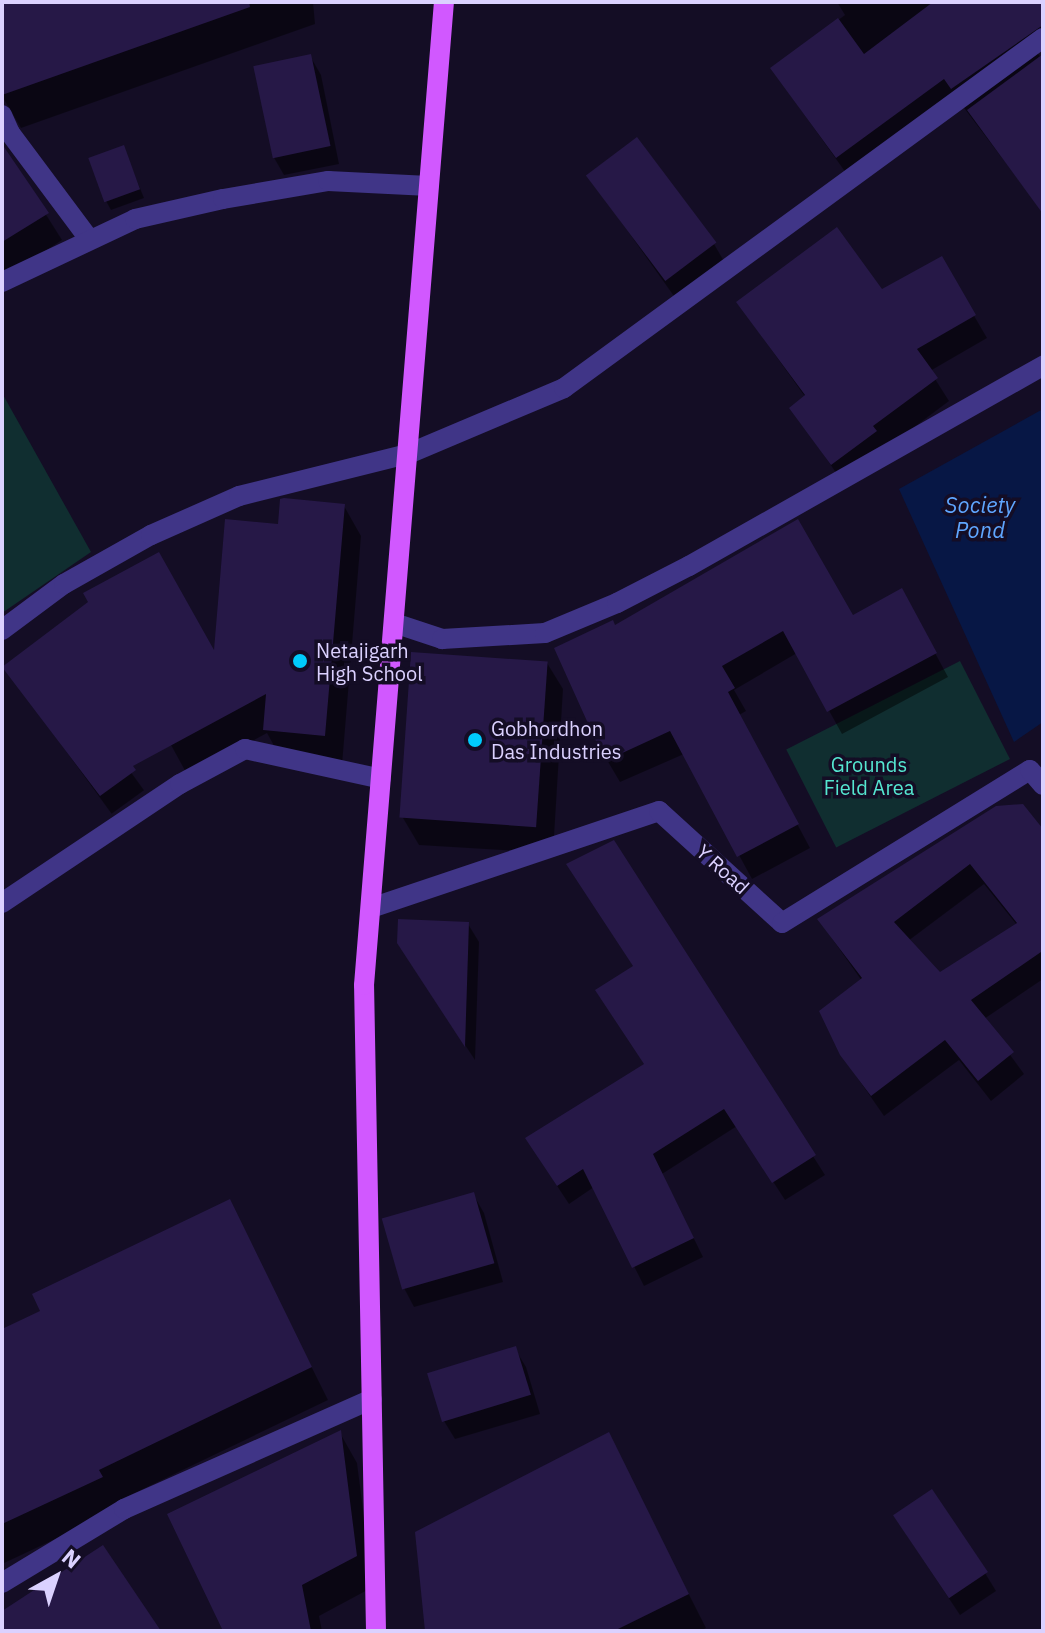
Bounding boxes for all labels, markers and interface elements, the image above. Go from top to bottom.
water label: Society Pond [945,491,1015,542]
place label: Netajigarh High School [316,638,423,685]
marker: Netajigarh High School [291,652,309,670]
place label: Gobhordhon Das Industries [491,716,622,763]
marker: Gobhordhon Das Industries [466,731,484,749]
park label: Grounds Field Area [824,752,914,799]
street label: Y Road [692,839,754,899]
north arrow [16,1537,96,1617]
text: N [56,1542,87,1574]

